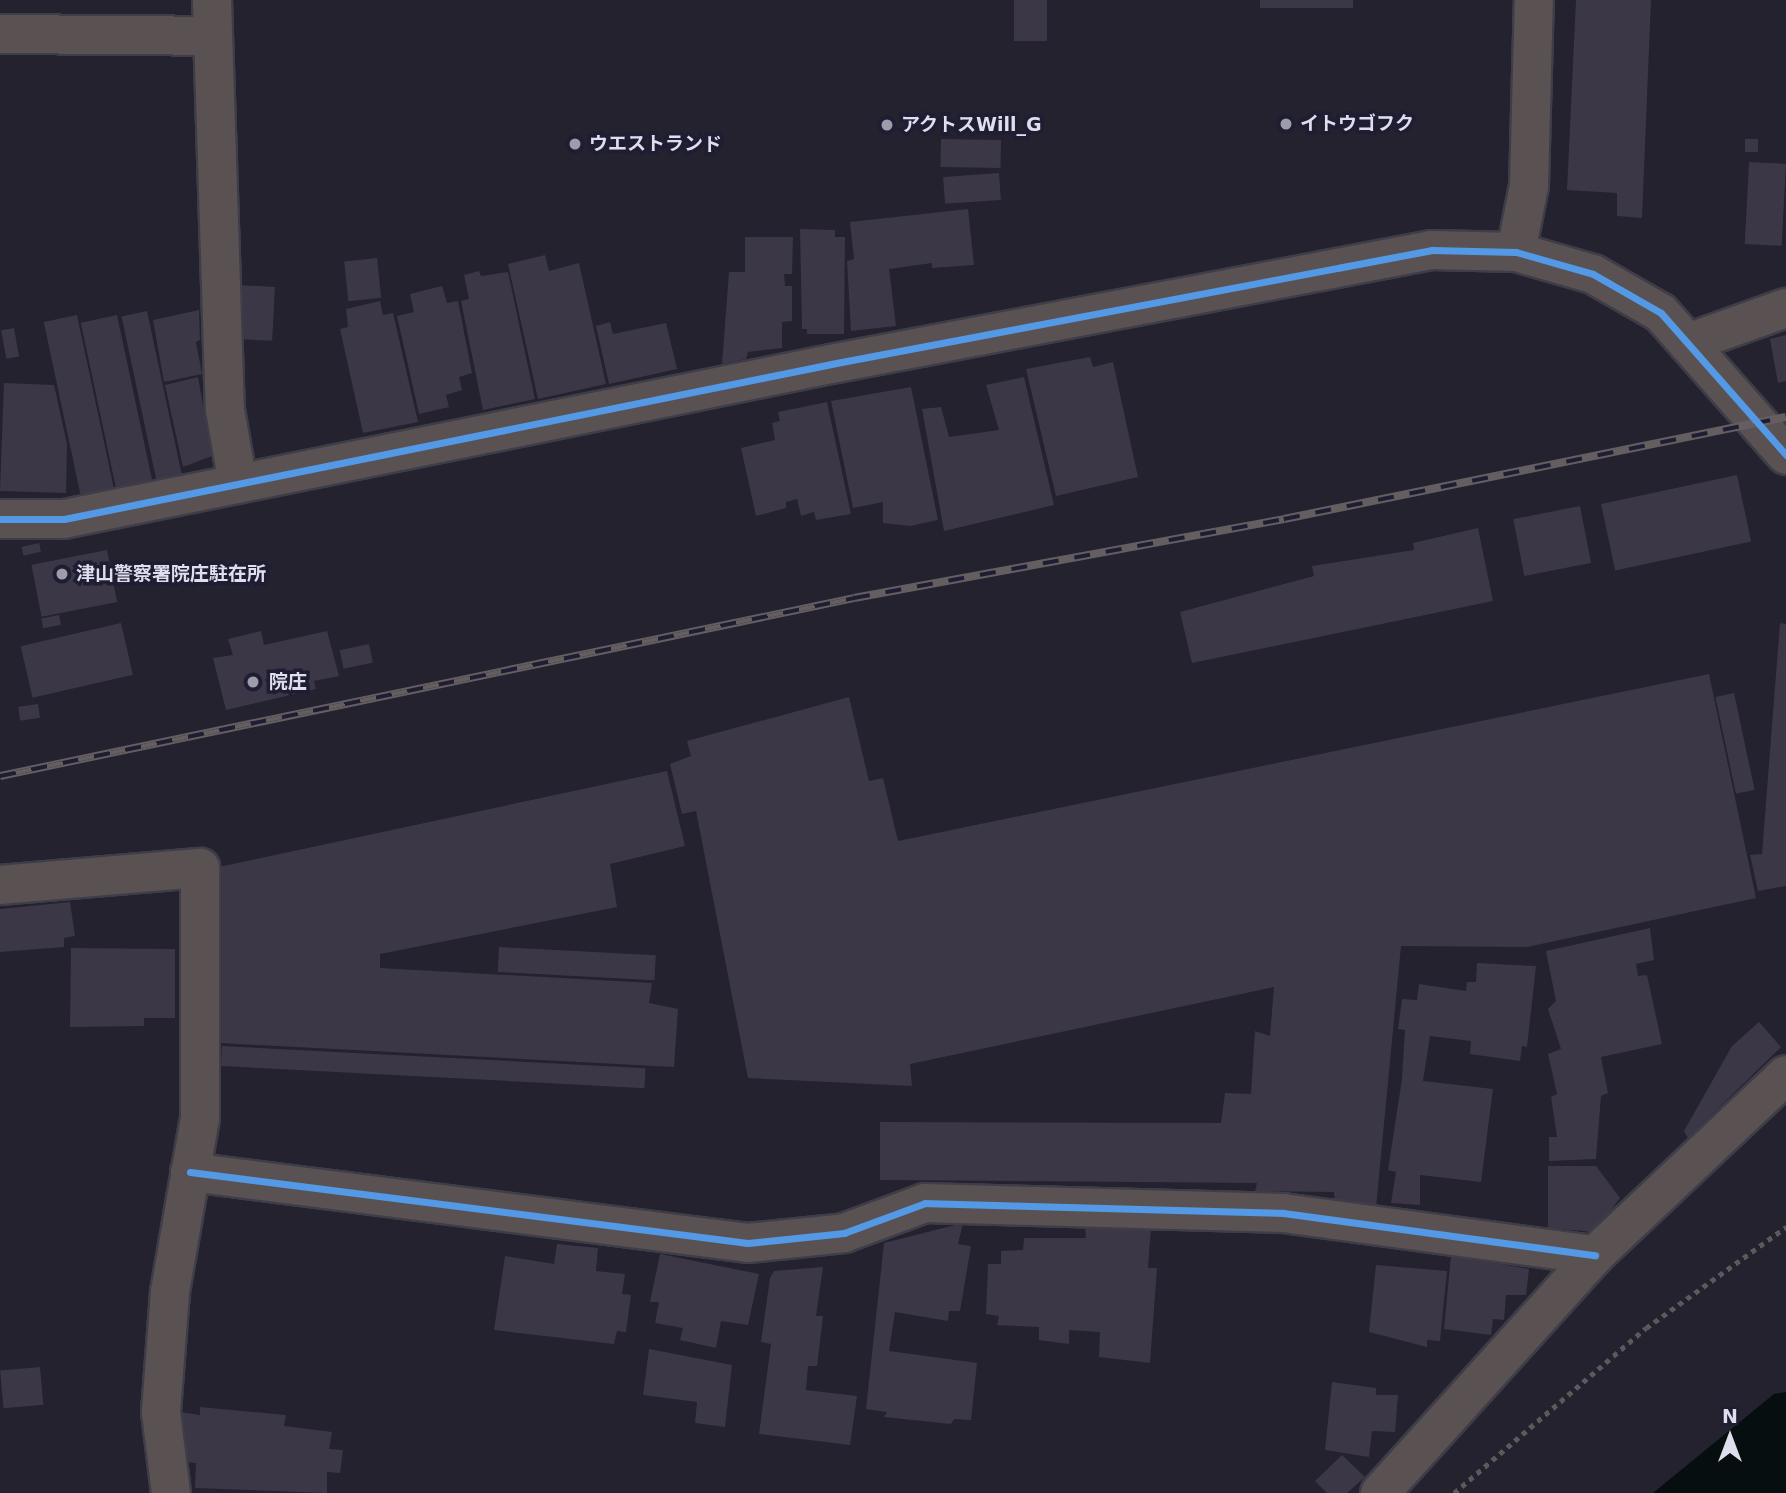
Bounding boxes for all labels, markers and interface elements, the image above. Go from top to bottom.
place label: イトウゴフク [1300,113,1414,135]
place label: アクトスWill_G [901,114,1043,136]
marker: イトウゴフク [1278,116,1294,132]
marker: アクトスWill_G [879,117,895,133]
place label: ウエストランド [589,133,722,155]
marker: ウエストランド [567,136,583,152]
place label: 津山警察署院庄駐在所 [76,563,266,585]
marker: 津山警察署院庄駐在所 [54,566,70,582]
place label: 院庄 [269,671,307,693]
marker: 院庄 [243,672,263,692]
north arrow [1695,1402,1765,1472]
text: N [1722,1405,1738,1427]

